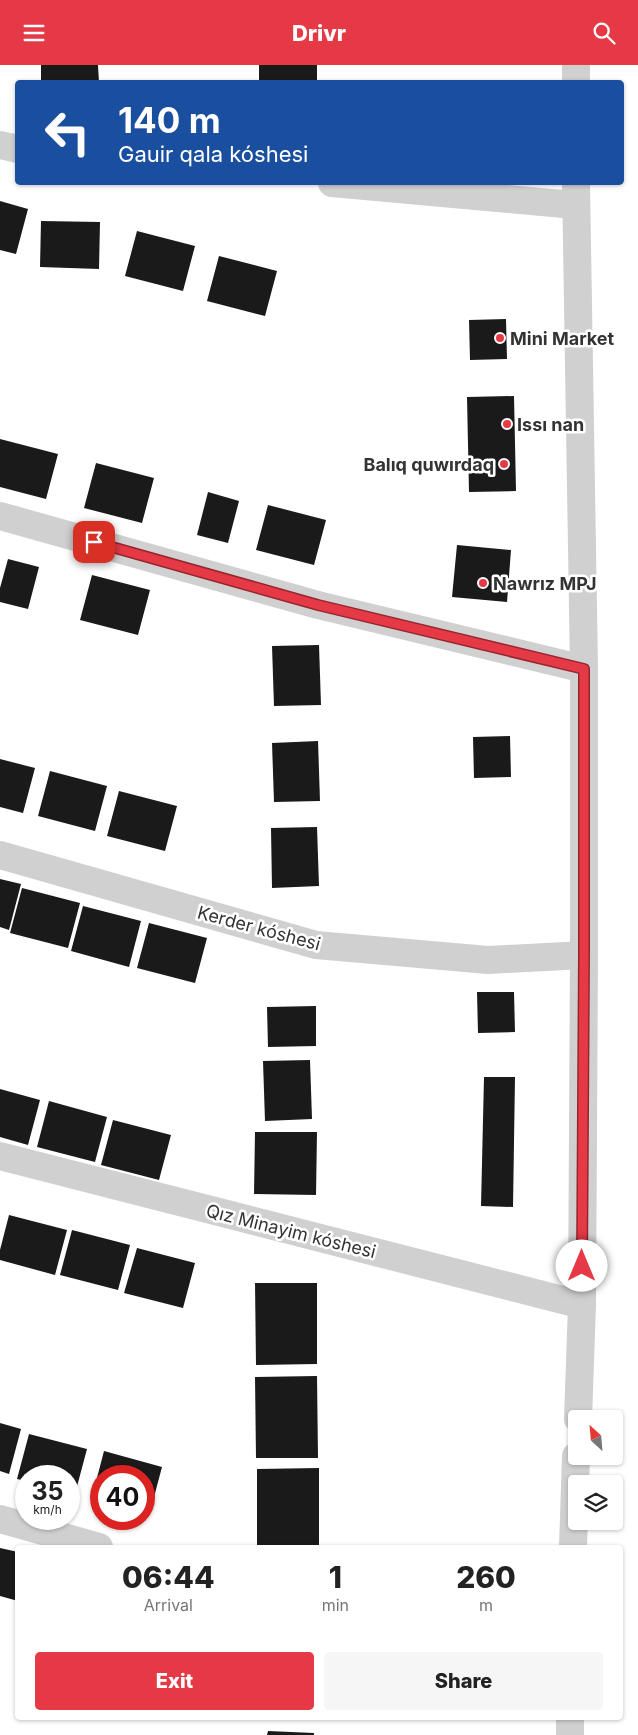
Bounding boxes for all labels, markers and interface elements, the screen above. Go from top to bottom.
icon: menu [20,19,48,47]
icon: search [590,19,618,47]
text: Drivr [292,20,346,46]
text: 140 m [118,99,221,141]
icon: left [35,100,100,165]
text: Gauir qala kóshesi [118,141,308,167]
place label: Mini Market [510,328,615,349]
marker: Mini Market [494,332,506,344]
place label: Issı nan [517,414,584,435]
marker: Issı nan [501,418,513,430]
place label: Balıq quwırdaq [364,454,494,475]
marker: Balıq quwırdaq [498,458,510,470]
pin [73,521,115,563]
icon: arrive [80,528,108,556]
place label: Nawrız MPJ [493,573,597,594]
marker: Nawrız MPJ [477,577,489,589]
street label: Kerder kóshesi [195,901,323,955]
street label: Qız Minayim kóshesi [204,1200,378,1262]
position arrow [555,1239,607,1291]
north arrow [568,1410,622,1465]
map controls [568,1410,623,1530]
speed limit sign: 40 [90,1465,155,1530]
button: layers [568,1475,623,1530]
text: 35 [31,1476,64,1506]
text: km/h [33,1502,62,1517]
text: 06:44 [122,1559,215,1595]
text: 1 [329,1559,342,1595]
text: 260 [456,1559,516,1595]
text: Arrival [144,1595,193,1615]
text: min [322,1595,349,1615]
text: m [479,1595,493,1615]
button: Exit [35,1652,314,1710]
button: Share [324,1652,603,1710]

